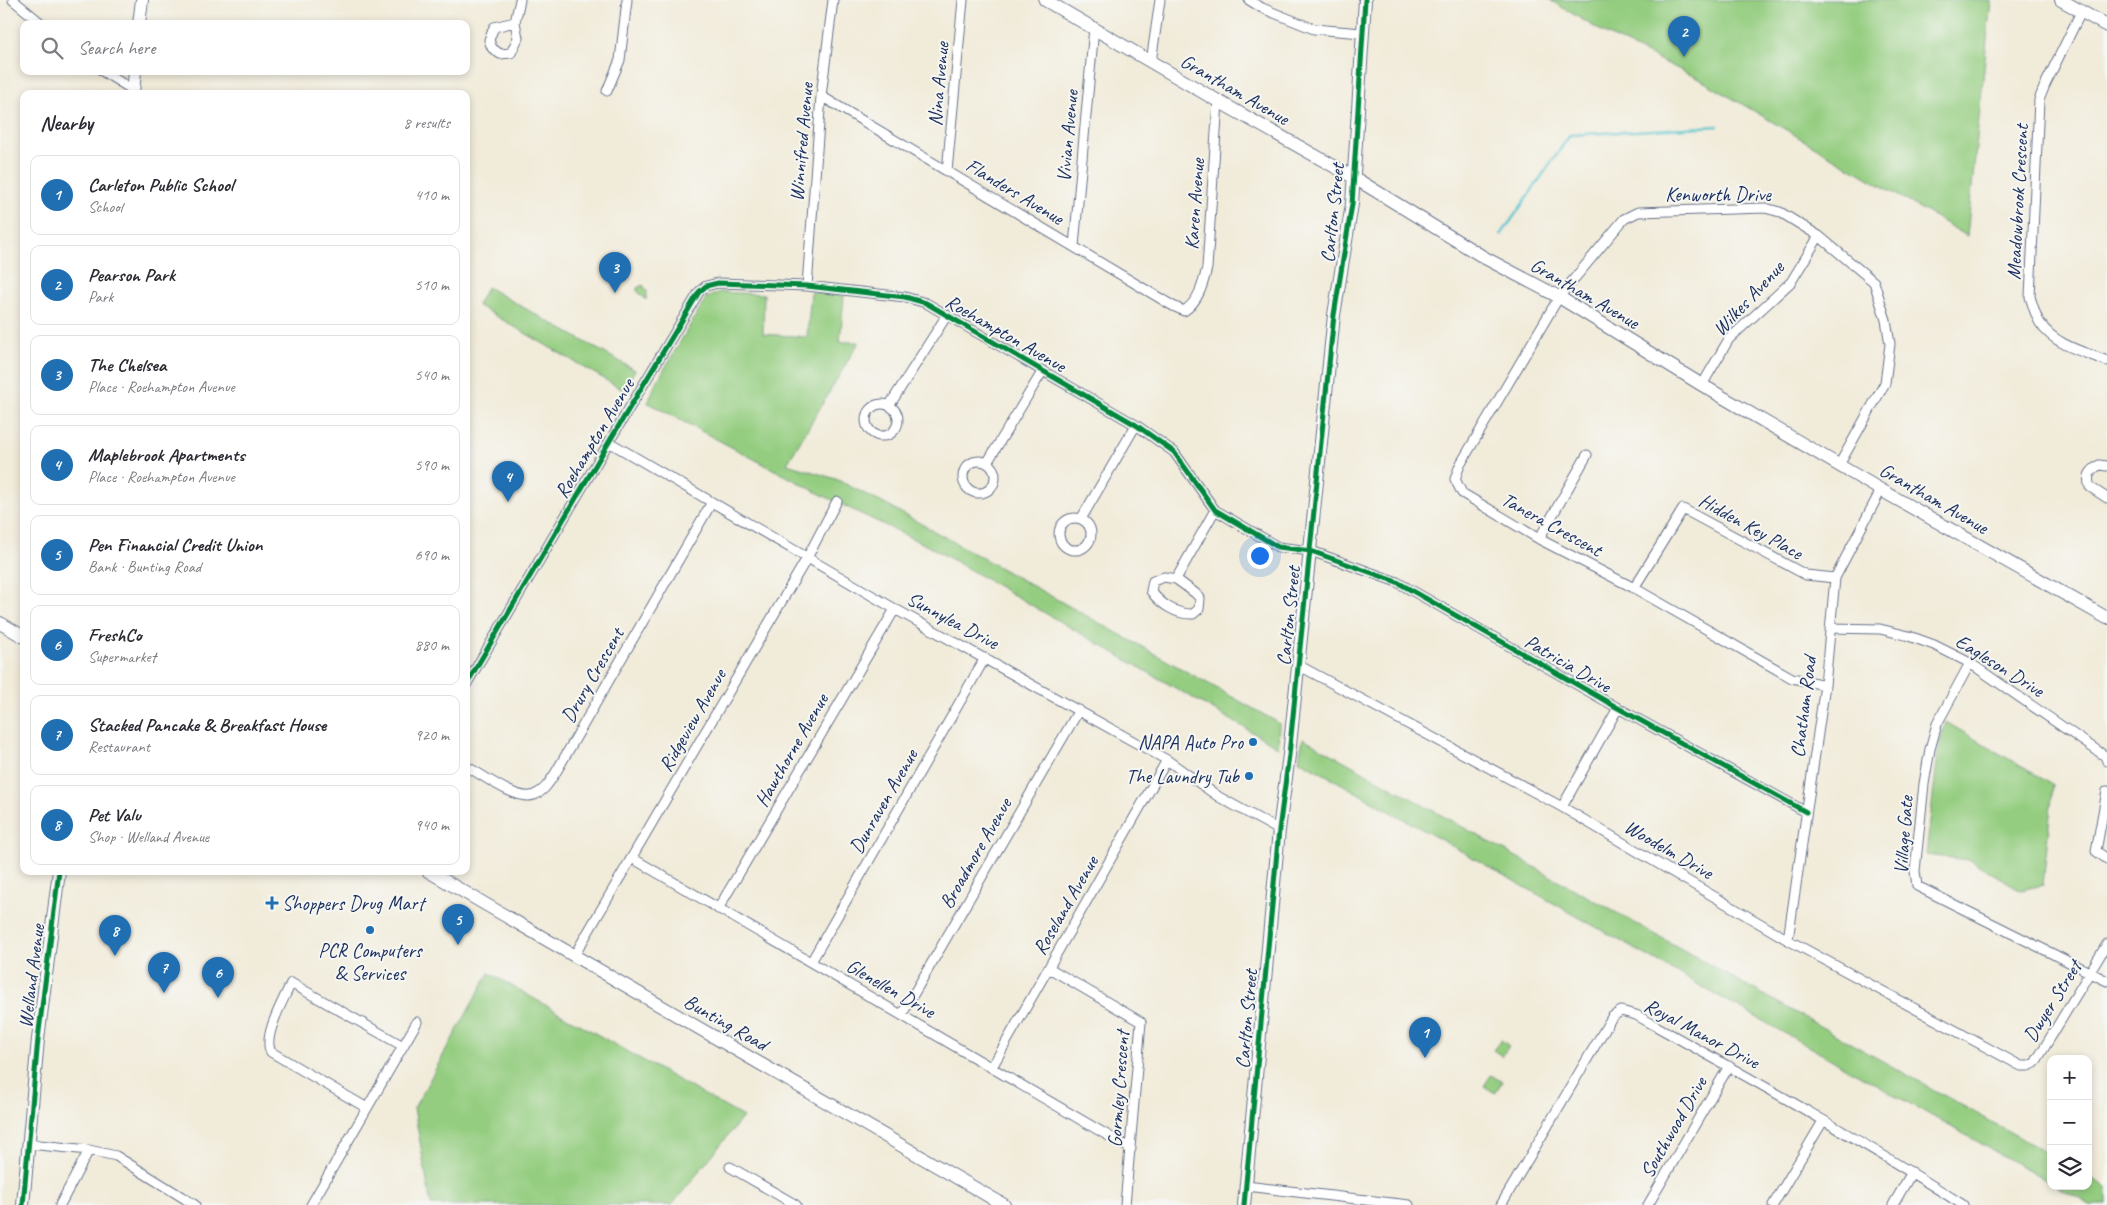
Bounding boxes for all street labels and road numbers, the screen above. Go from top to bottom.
street label: Nina Avenue [922,40,955,127]
street label: Grantham Avenue [1176,48,1295,131]
street label: Winnifred Avenue [784,80,819,202]
street label: Vivian Avenue [1051,88,1084,183]
street label: Meadowbrook Crescent [2001,121,2034,280]
street label: Flanders Avenue [961,152,1069,231]
street label: Karen Avenue [1179,156,1210,250]
street label: Carlton Street [1315,160,1350,264]
street label: Kenworth Drive [1665,182,1772,207]
street label: Grantham Avenue [1526,252,1645,335]
street label: Wilkes Avenue [1707,255,1790,341]
street label: Roehampton Avenue [941,289,1072,379]
street label: Roehampton Avenue [549,373,641,503]
street label: Grantham Avenue [1875,457,1994,540]
street label: Tanera Crescent [1497,487,1608,563]
street label: Hidden Key Place [1695,488,1808,566]
street label: Carlton Street [1271,563,1306,667]
street label: Sunnylea Drive [903,586,1004,656]
street label: Drury Crescent [555,621,631,727]
street label: Eagleson Drive [1951,628,2050,703]
street label: Patricia Drive [1520,629,1617,699]
street label: Chatham Road [1785,652,1822,759]
street label: Ridgeview Avenue [653,663,733,776]
street label: Hawthorne Avenue [749,688,835,811]
street label: Dunraven Avenue [844,743,924,858]
street label: Broadmore Avenue [934,792,1018,913]
street label: Village Gate [1888,794,1919,875]
street label: Woodelm Drive [1620,814,1719,886]
street label: Roseland Avenue [1027,850,1105,959]
street label: Welland Avenue [13,922,50,1029]
street label: Glenellen Drive [842,953,941,1025]
street label: Dwyer Street [2018,953,2089,1046]
street label: Carlton Street [1230,966,1263,1070]
street label: Bunting Road [680,989,775,1058]
street label: Royal Manor Drive [1640,993,1765,1075]
street label: Gormley Crescent [1102,1026,1135,1148]
street label: Southwood Drive [1634,1071,1713,1182]

